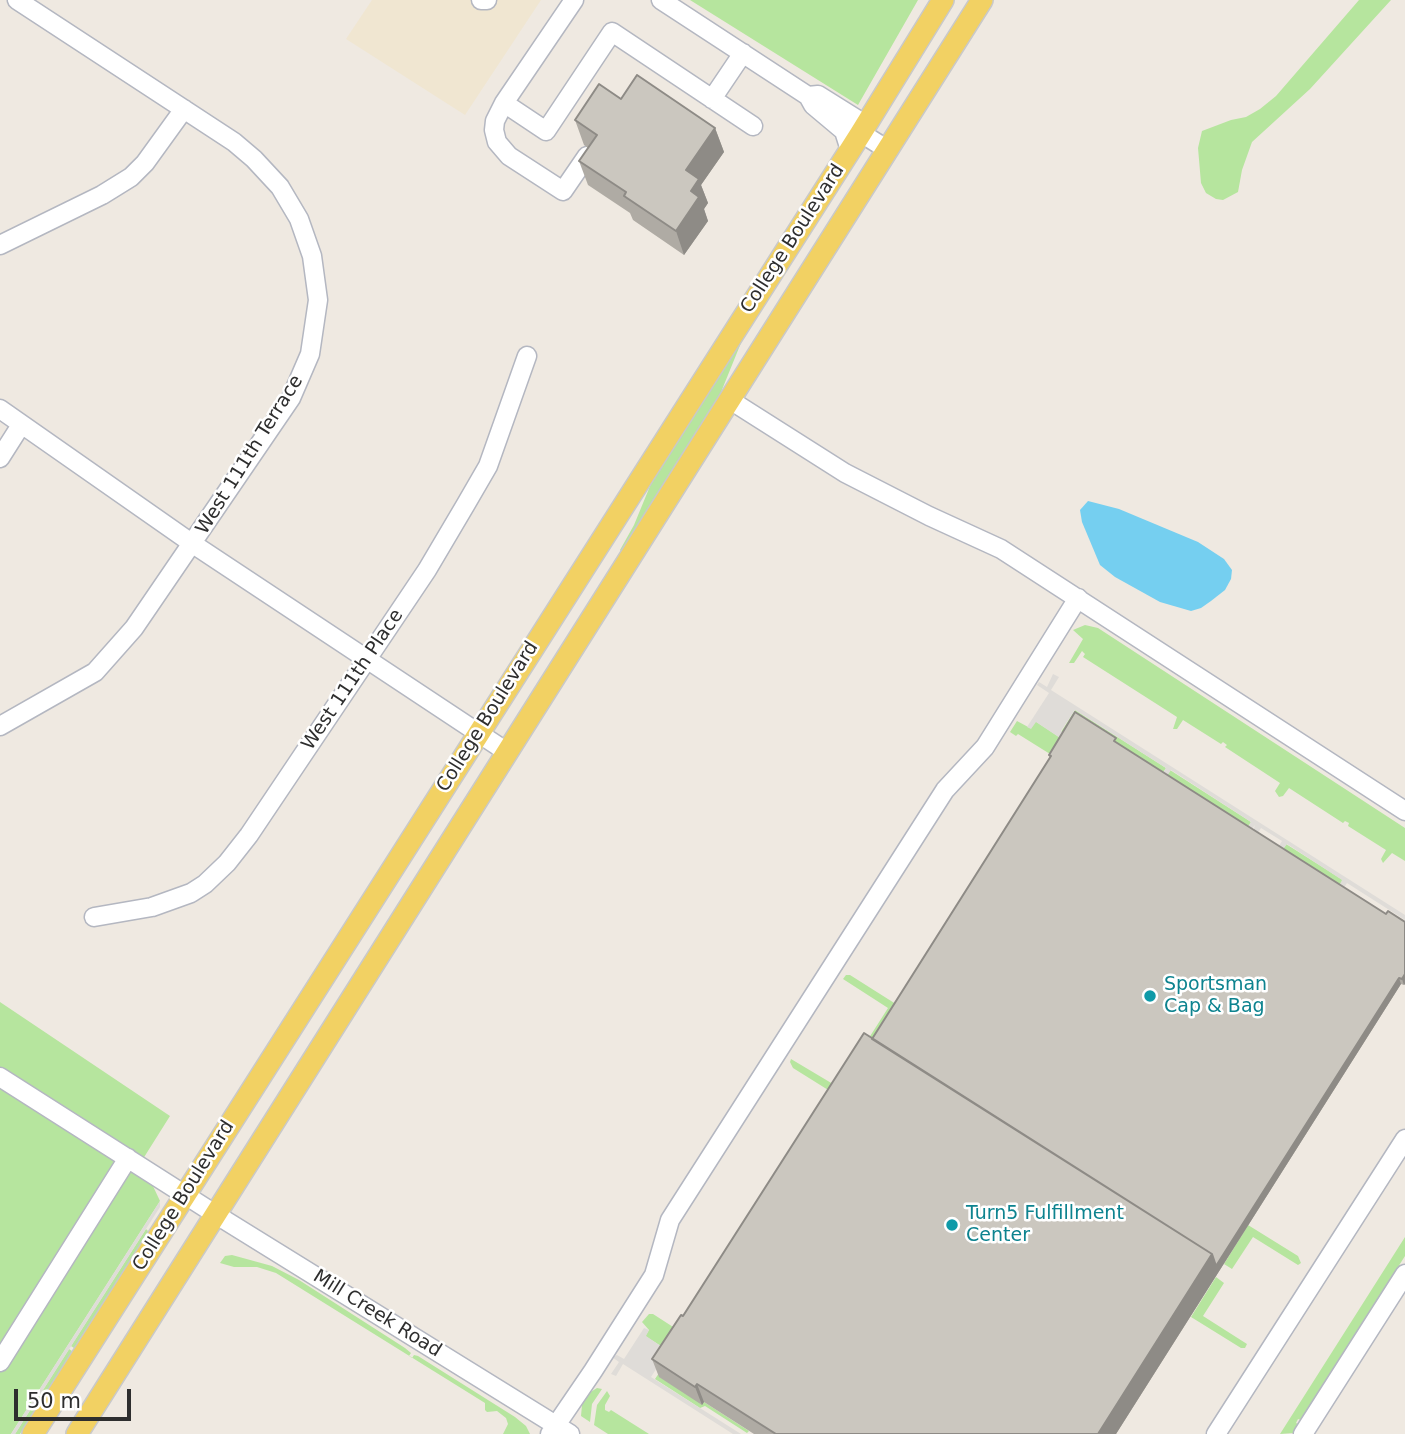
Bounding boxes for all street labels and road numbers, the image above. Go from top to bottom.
street label: College Boulevard [736,160,850,318]
street label: West 111th Terrace [192,371,308,539]
street label: West 111th Place [297,605,409,755]
street label: College Boulevard [432,638,544,796]
street label: College Boulevard [128,1117,240,1275]
street label: Mill Creek Road [309,1265,445,1363]

